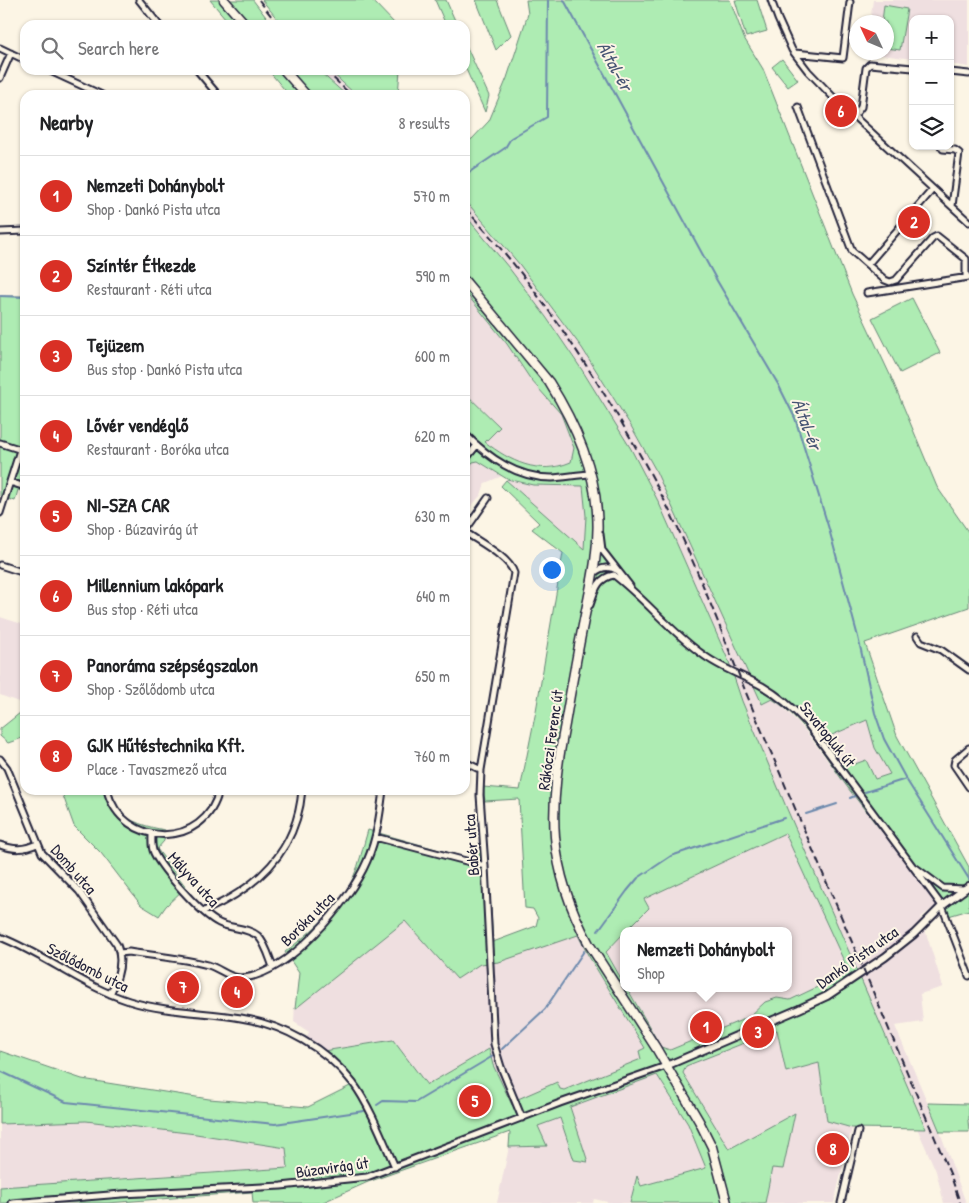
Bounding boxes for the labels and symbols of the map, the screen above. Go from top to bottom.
north arrow [849,15,894,60]
water label: Által-ér [591,37,640,97]
pin: 6 [825,92,857,130]
pin: 2 [898,203,930,241]
water label: Által-ér [786,395,829,455]
your location [539,557,565,583]
street label: Rákóczi Ferenc út [532,688,568,791]
street label: Szvatopluk út [795,697,862,772]
street label: Babér utca [458,814,484,876]
street label: Domb utca [46,839,102,899]
street label: Mályva utca [163,847,225,911]
street label: Boróka utca [275,887,339,951]
street label: Dankó Pista utca [812,921,902,993]
street label: Szőlődomb utca [43,937,133,997]
pin: 7 [167,968,199,1006]
pin: 4 [221,973,253,1011]
pin: 1 [690,1008,722,1046]
pin: 3 [742,1013,774,1051]
pin: 5 [459,1082,491,1120]
pin: 8 [817,1130,849,1168]
street label: Búzavirág út [294,1151,370,1183]

